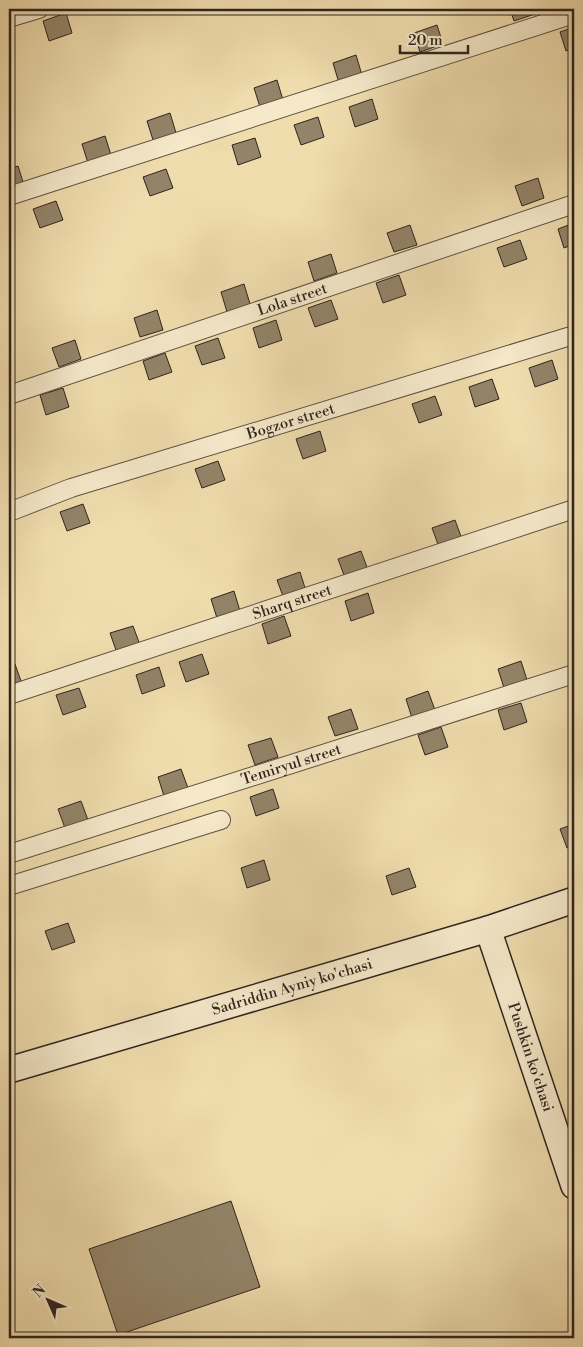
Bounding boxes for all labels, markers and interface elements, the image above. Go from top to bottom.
scale bar [400,22,468,54]
text: 20 m [408,31,443,50]
street label: Lola street [255,279,330,320]
street label: Bogzor street [244,399,338,444]
street label: Sharq street [250,580,335,624]
street label: Temiryul street [239,740,344,789]
street label: Sadriddin Ayniy ko'chasi [210,955,375,1020]
street label: Pushkin ko'chasi [503,1000,558,1114]
north arrow [22,1274,72,1324]
text: N [29,1281,50,1302]

